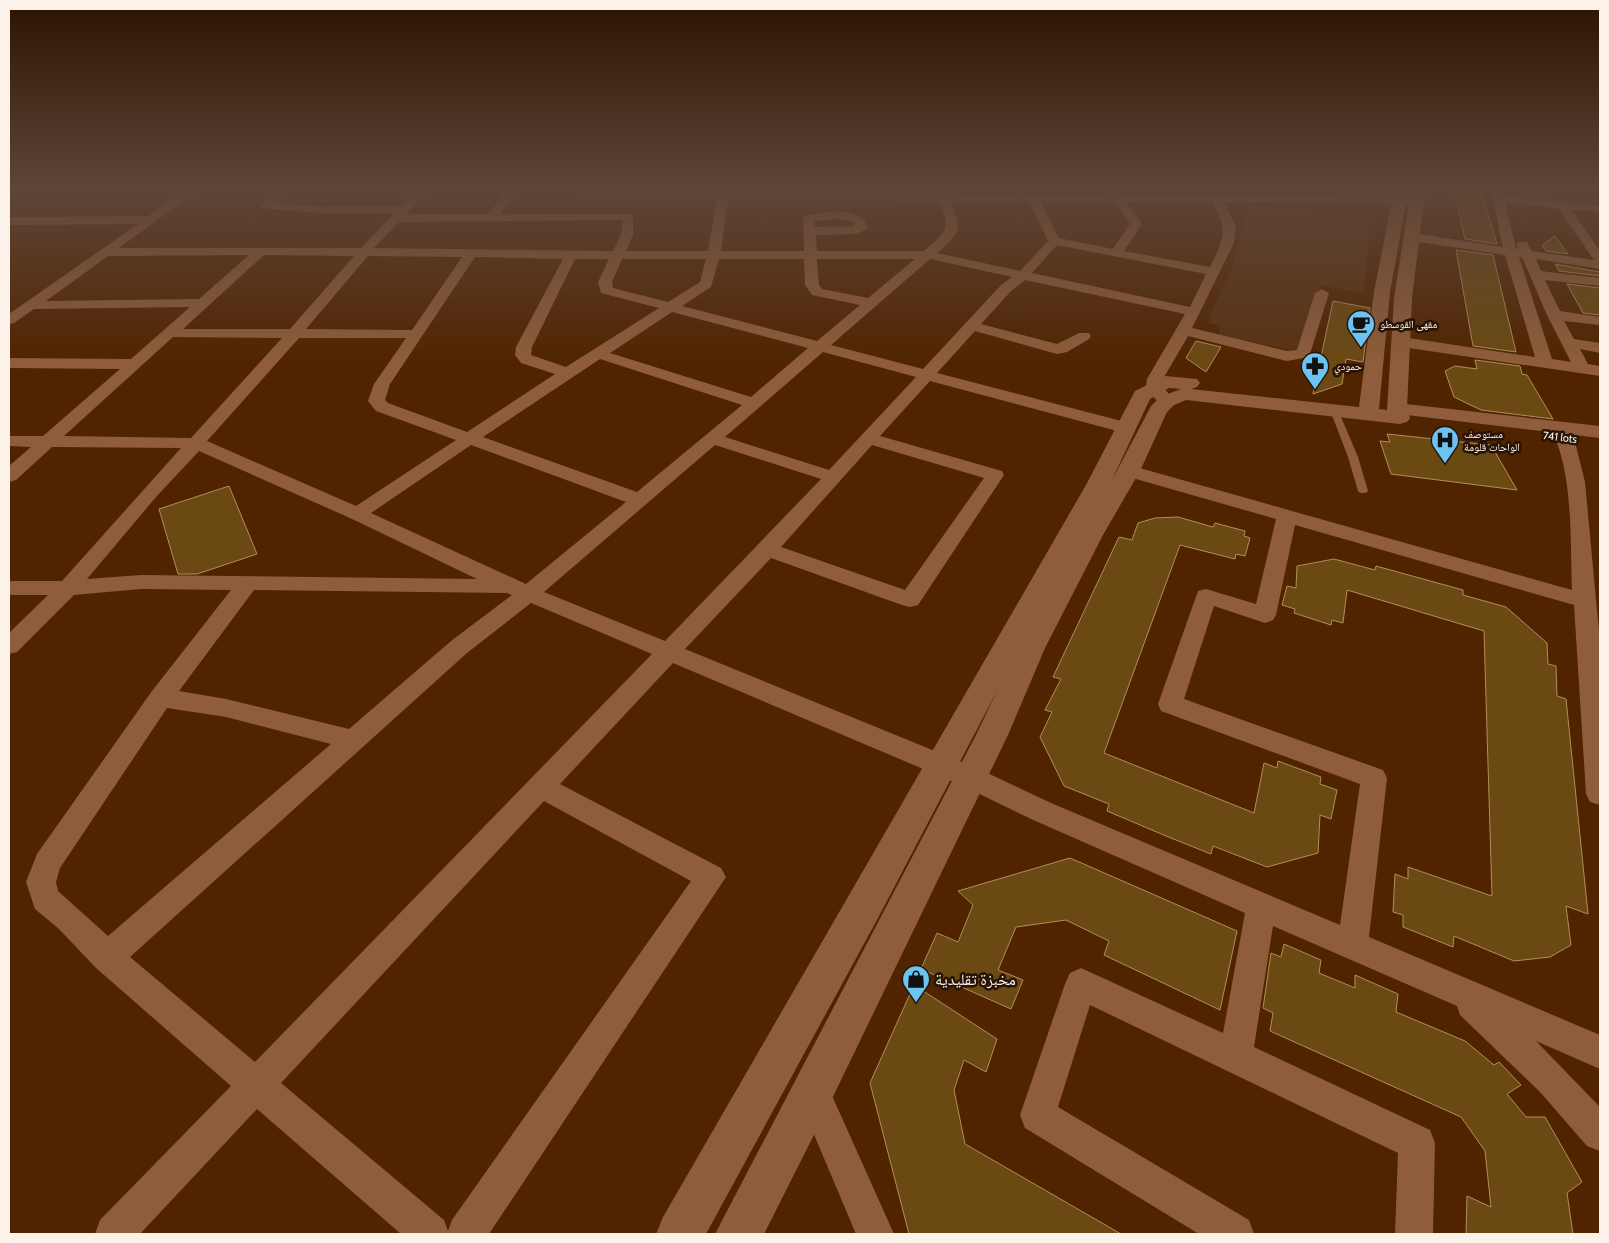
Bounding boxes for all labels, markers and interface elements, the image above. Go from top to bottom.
cafe icon: مقهى الڨوسطو [1346,309,1376,348]
place label: مقهى الڨوسطو [1380,317,1437,331]
pharmacy icon: حمودي [1300,351,1330,390]
place label: حمودي [1334,359,1362,375]
hospital icon: مستوصف الواحات قلومة [1430,425,1460,464]
place label: مستوصف الواحات قلومة [1464,427,1520,454]
street label: 741 lots [1542,428,1578,446]
shop icon: مخبزة تقليدية [901,964,931,1003]
place label: مخبزة تقليدية [935,970,1016,989]

